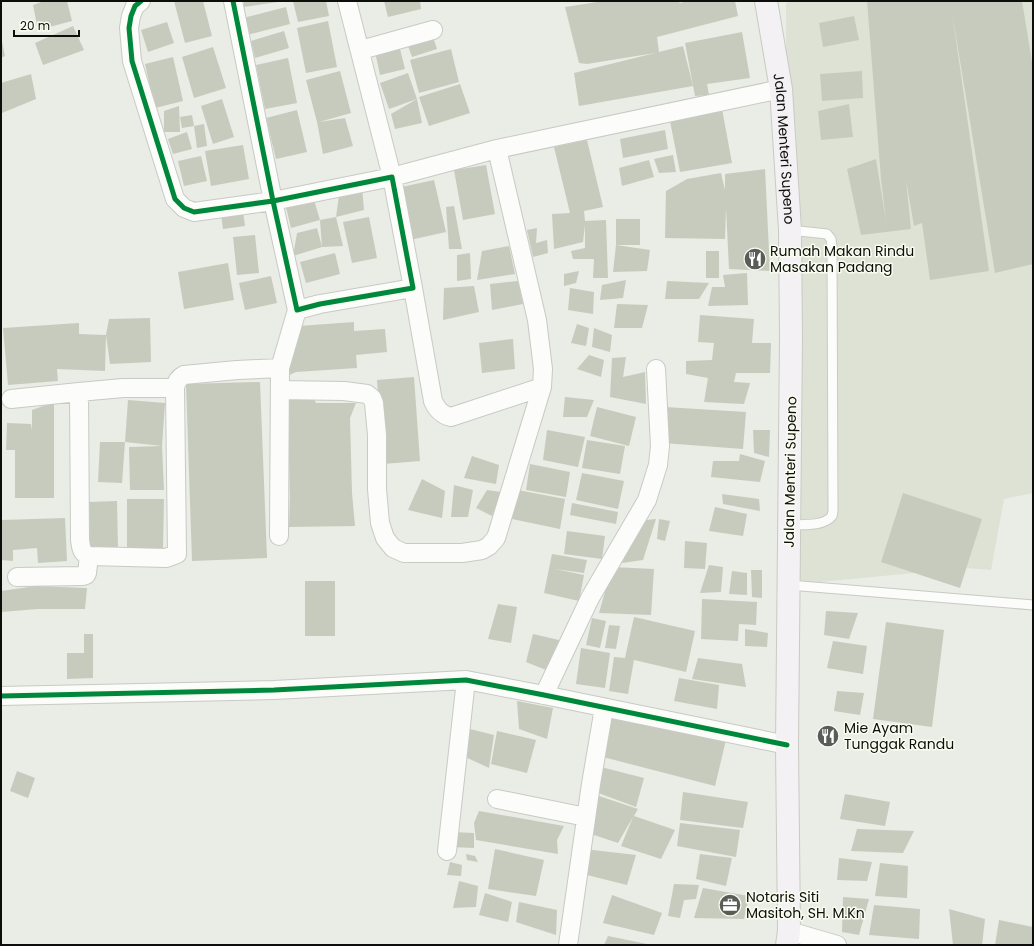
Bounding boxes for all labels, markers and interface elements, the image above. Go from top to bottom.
scale bar [14,12,79,38]
text: 20 m [20,17,50,34]
street label: Jalan Menteri Supeno [768,71,800,225]
place label: Rumah Makan Rindu Masakan Padang [770,241,914,277]
restaurant icon: Rumah Makan Rindu Masakan Padang [742,246,768,272]
street label: Jalan Menteri Supeno [779,396,801,548]
place label: Mie Ayam Tunggak Randu [844,718,954,754]
restaurant icon: Mie Ayam Tunggak Randu [815,723,841,749]
place label: Notaris Siti Masitoh, SH. M.Kn [746,887,865,923]
office icon: Notaris Siti Masitoh, SH. M.Kn [717,892,743,918]

